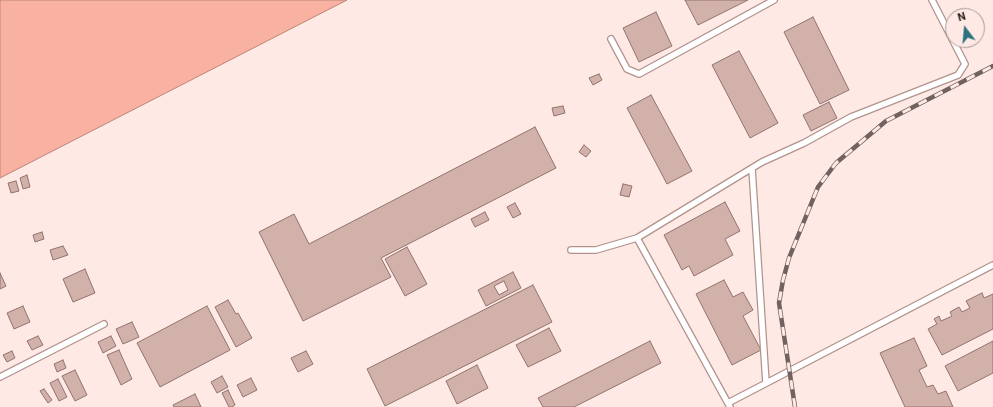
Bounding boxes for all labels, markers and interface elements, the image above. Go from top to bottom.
north arrow [945,8,985,48]
text: N [956,10,967,24]

